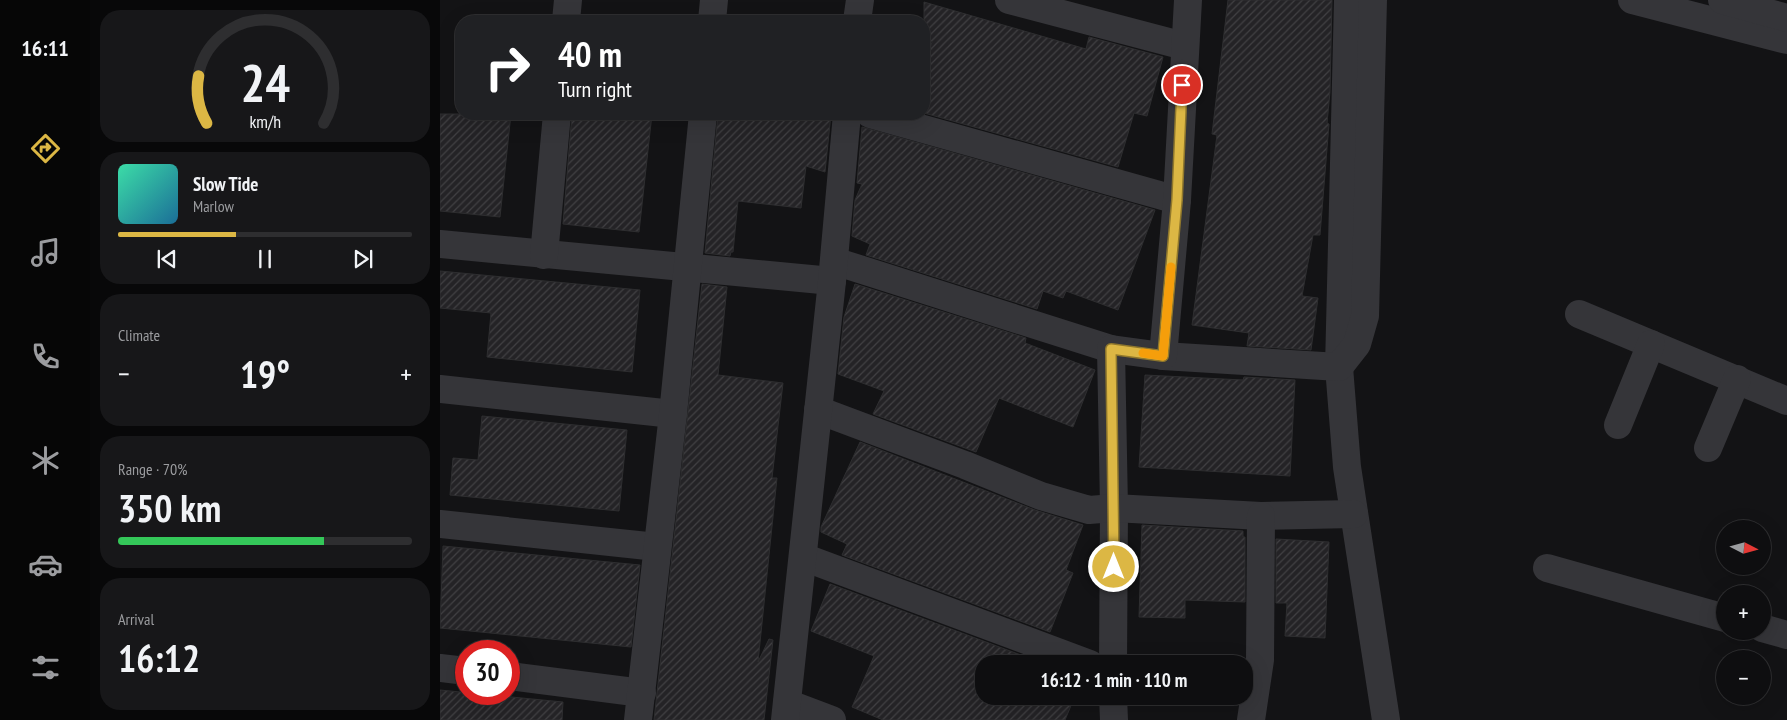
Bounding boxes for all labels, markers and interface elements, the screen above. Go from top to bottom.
text: 40 m [558,31,622,77]
text: 16:11 [21,34,69,62]
icon: right [475,35,540,100]
text: 24 [240,49,290,116]
pin [1161,64,1203,106]
icon: arrive [1168,71,1196,99]
text: Turn right [558,75,632,103]
text: km/h [249,110,281,133]
icon: directions [28,131,63,166]
text: Slow Tide [193,172,258,196]
text: Marlow [193,196,234,216]
icon: music [28,235,63,270]
icon: previous [153,245,181,273]
icon: pause [251,245,279,273]
icon: next [349,245,377,273]
text: Climate [118,325,160,345]
icon: phone [28,339,63,374]
text: 19° [240,349,290,398]
text: − [118,355,130,392]
text: + [400,355,412,392]
icon: climate [28,443,63,478]
text: Range · 70% [118,459,187,479]
text: 350 km [118,483,221,532]
north arrow [1716,520,1771,575]
map controls [1716,520,1771,705]
position arrow [1087,540,1139,592]
icon: car [28,547,63,582]
button: + [1716,585,1771,640]
text: Arrival [118,609,154,629]
text: 16:12 [118,633,200,682]
speed limit sign: 30 [455,640,520,705]
icon: filters [28,650,63,685]
button: − [1716,650,1771,705]
text: 16:12 · 1 min · 110 m [1041,668,1187,692]

